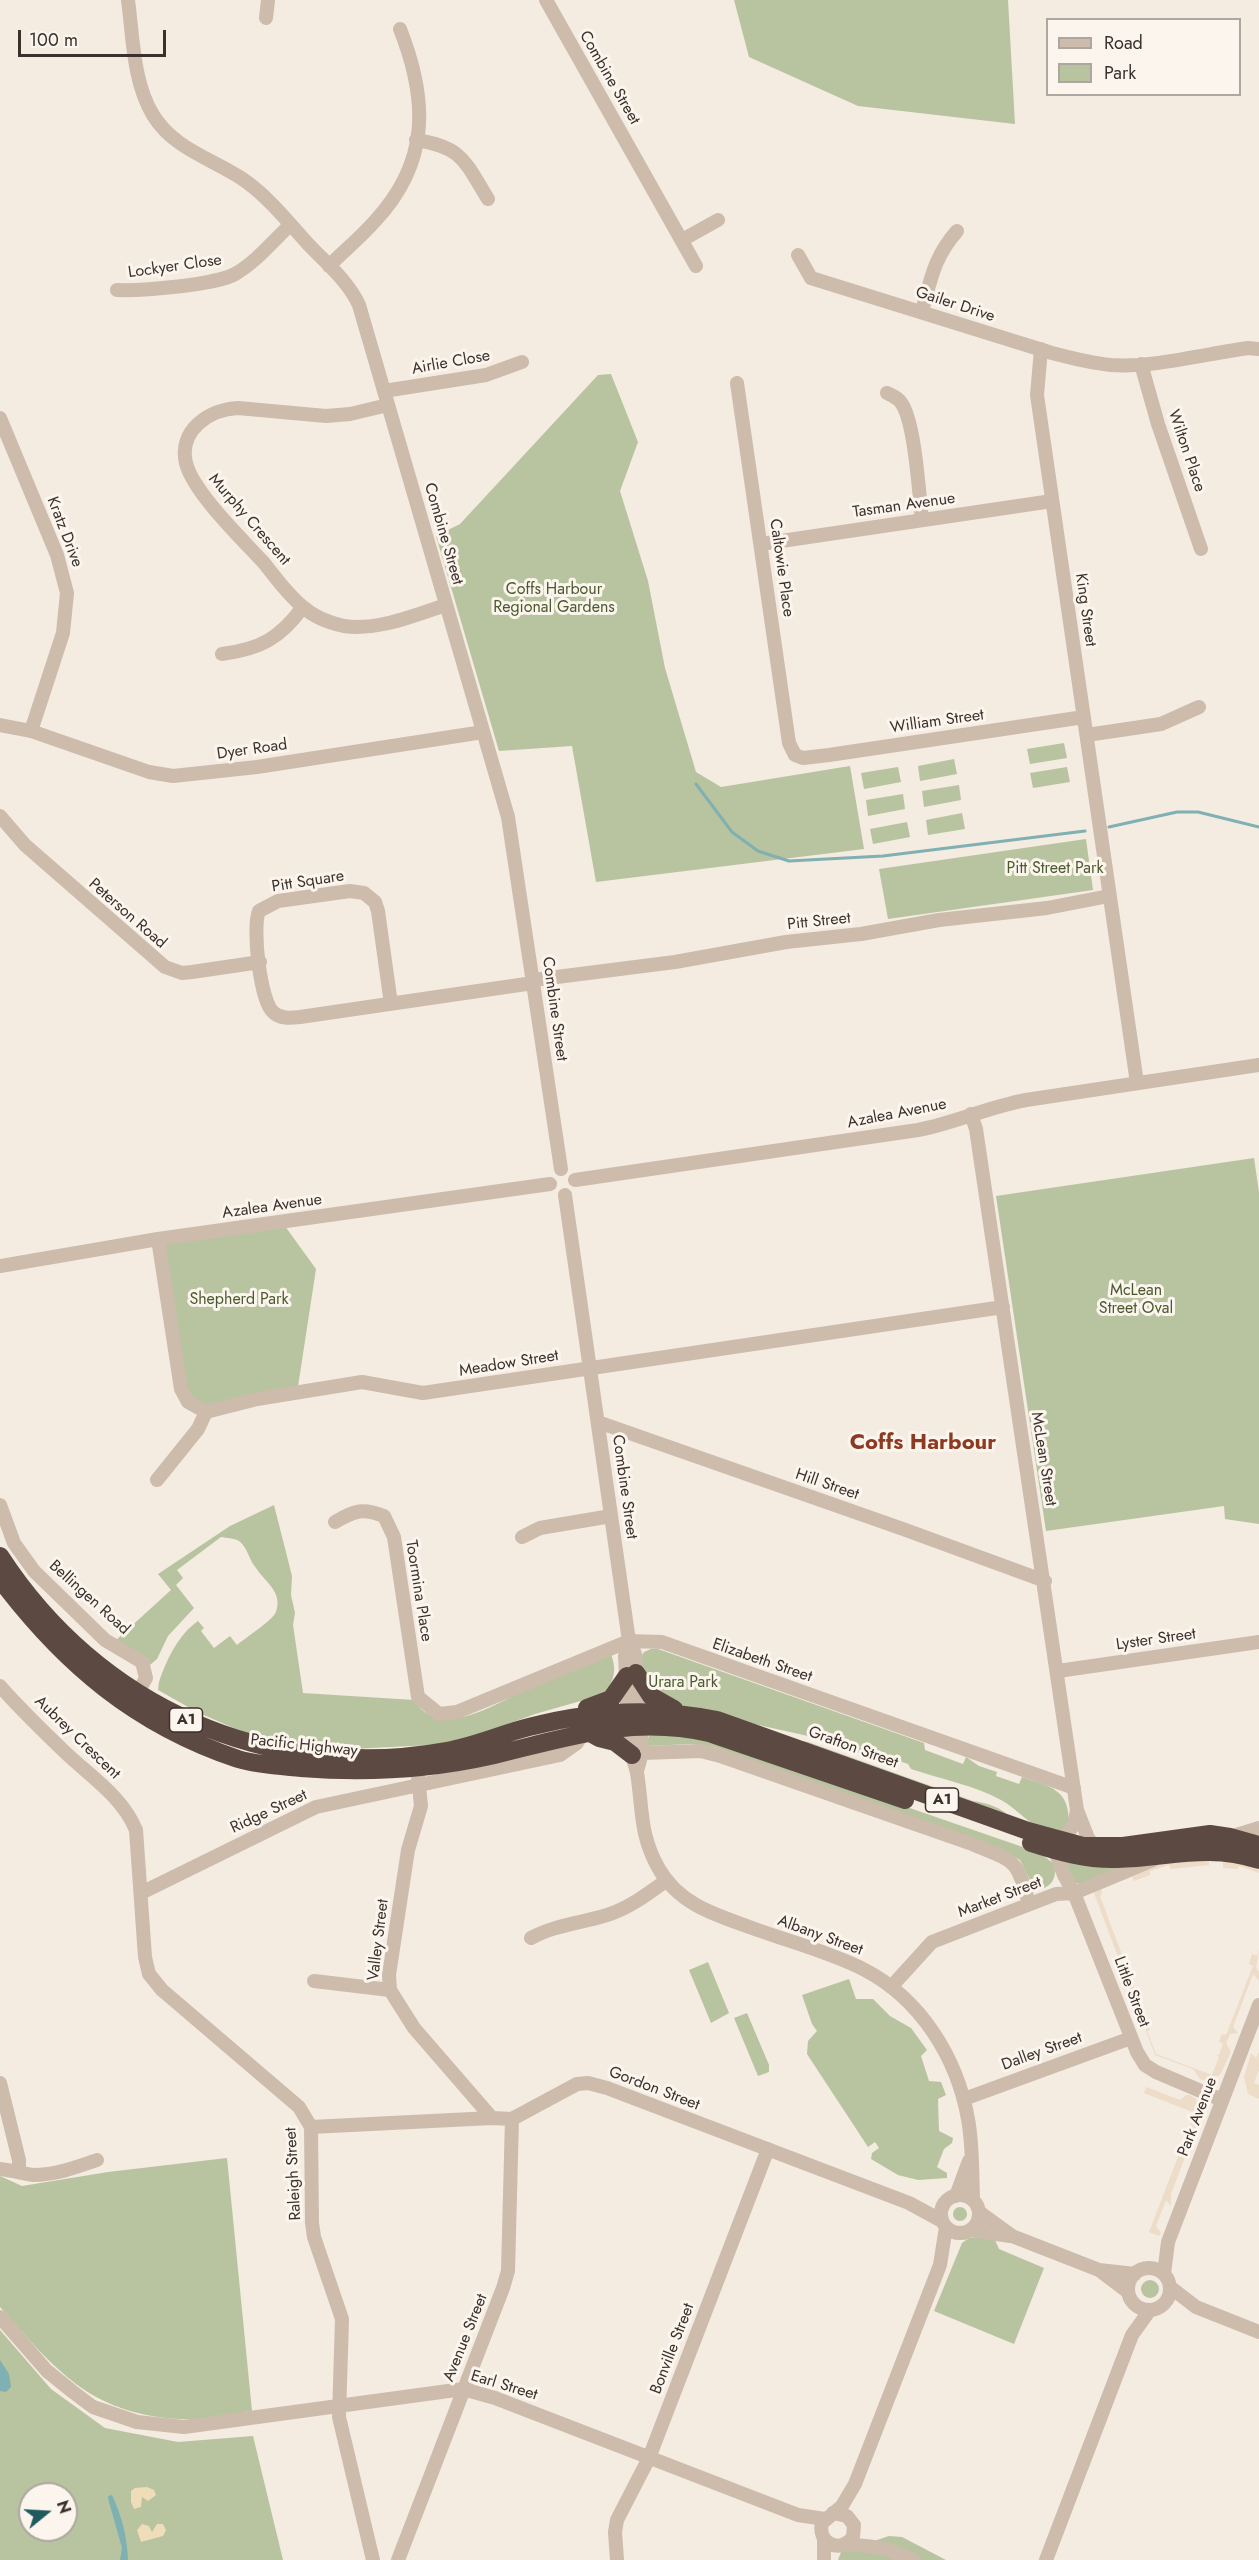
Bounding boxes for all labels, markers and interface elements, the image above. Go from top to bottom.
scale bar [21,18,170,56]
legend [1046,18,1241,96]
text: 100 m [29,27,78,53]
street label: Combine Street [574,28,644,128]
text: Road [1104,30,1143,56]
text: Park [1104,60,1136,86]
street label: Lockyer Close [127,251,223,283]
street label: Gailer Drive [913,283,997,327]
street label: Airlie Close [410,347,492,379]
street label: Wilton Place [1163,407,1209,495]
street label: Murphy Crescent [204,470,294,570]
street label: Combine Street [419,481,467,587]
street label: Tasman Avenue [852,489,956,523]
street label: Kratz Drive [42,494,86,570]
street label: Caltowie Place [765,518,797,618]
street label: King Street [1070,572,1100,648]
park label: Coffs Harbour Regional Gardens [493,580,615,618]
street label: William Street [889,706,985,738]
street label: Dyer Road [216,736,288,764]
park label: Pitt Street Park [1007,859,1103,879]
street label: Pitt Square [271,867,345,897]
street label: Peterson Road [84,875,170,953]
street label: Pitt Street [786,909,852,935]
street label: Combine Street [537,956,571,1062]
street label: Azalea Avenue [846,1095,948,1133]
street label: Azalea Avenue [221,1190,323,1224]
park label: McLean Street Oval [1099,1281,1173,1319]
park label: Shepherd Park [189,1290,289,1310]
street label: Meadow Street [458,1347,560,1381]
street label: McLean Street [1026,1411,1060,1507]
district label: Coffs Harbour [850,1431,996,1457]
street label: Combine Street [607,1434,641,1540]
street label: Hill Street [793,1465,861,1505]
street label: Toormina Place [401,1539,435,1643]
street label: Bellingen Road [45,1557,133,1639]
street label: Lyster Street [1115,1625,1197,1655]
street label: Elizabeth Street [710,1635,814,1687]
park label: Urara Park [648,1673,718,1693]
street label: Aubrey Crescent [30,1692,124,1784]
road number: A1 [170,1708,202,1732]
street label: Grafton Street [805,1723,901,1773]
street label: Pacific Highway [250,1731,358,1761]
street label: Ridge Street [228,1786,310,1838]
road number: A1 [926,1788,958,1812]
street label: Market Street [955,1873,1045,1923]
street label: Valley Street [364,1898,394,1982]
street label: Albany Street [775,1912,865,1960]
street label: Little Street [1109,1954,1153,2030]
street label: Dalley Street [999,2029,1085,2075]
street label: Gordon Street [606,2063,702,2115]
street label: Park Avenue [1174,2075,1222,2159]
street label: Raleigh Street [282,2127,306,2221]
street label: Avenue Street [440,2291,492,2385]
street label: Bonville Street [647,2301,699,2397]
street label: Earl Street [468,2367,540,2405]
north arrow [18,2482,78,2542]
text: N [51,2497,77,2517]

